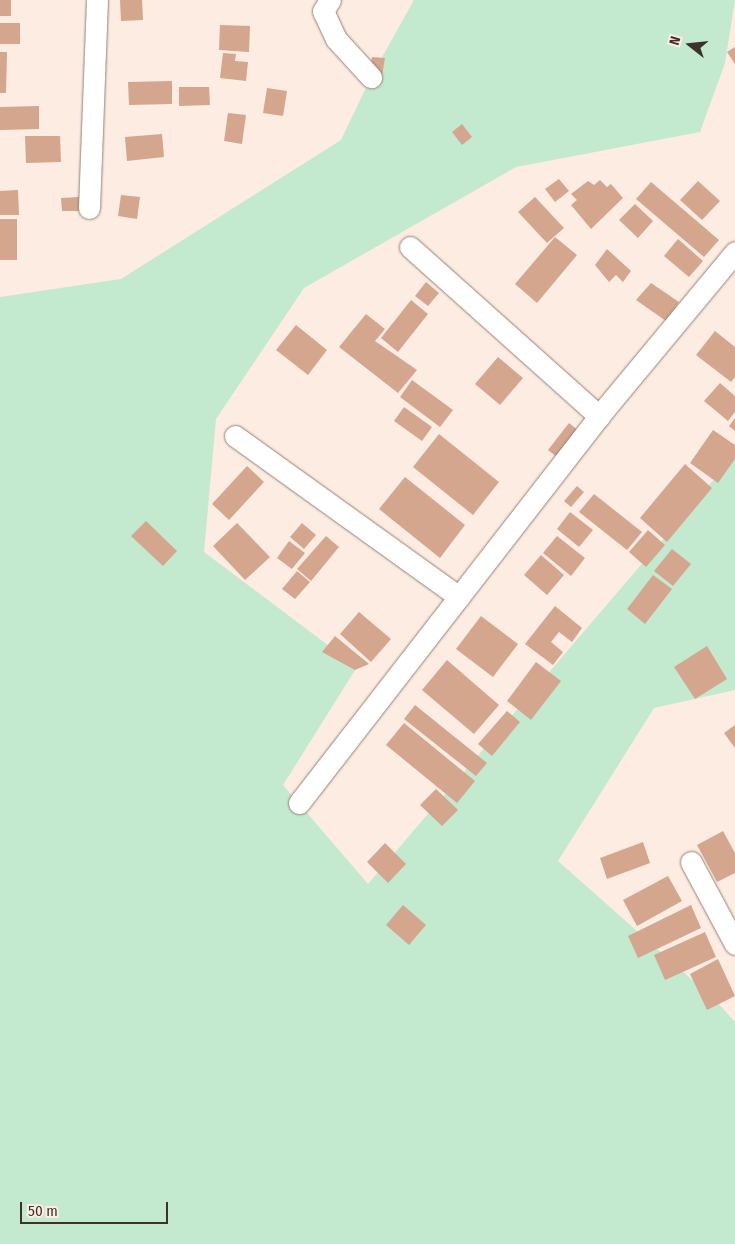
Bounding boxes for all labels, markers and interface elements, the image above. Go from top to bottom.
north arrow [665,20,715,70]
text: N [666,34,684,47]
scale bar [22,1192,170,1224]
text: 50 m [28,1202,58,1220]

